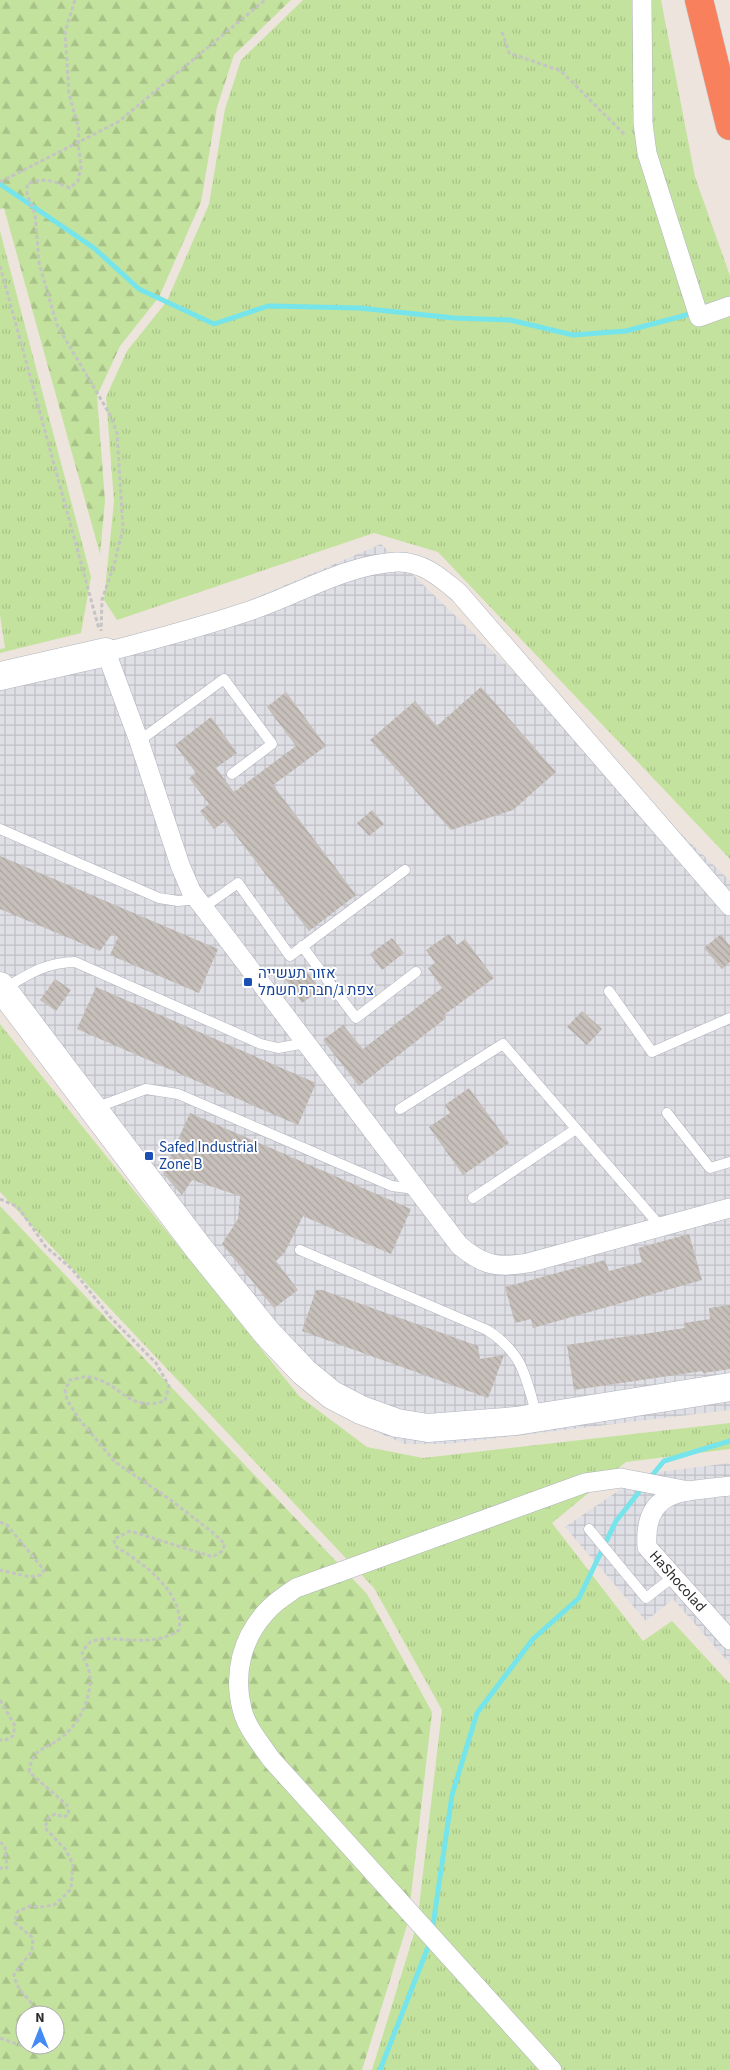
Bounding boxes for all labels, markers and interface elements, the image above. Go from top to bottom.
place label: אזור תעשייה צפת ג/חברת חשמל [258,963,374,1001]
marker: אזור תעשייה צפת ג/חברת חשמל [242,976,254,988]
place label: Safed Industrial Zone B [159,1137,258,1175]
marker: Safed Industrial Zone B [143,1150,155,1162]
street label: HaShocolad [644,1546,711,1617]
north arrow [15,2005,65,2055]
text: N [35,2008,45,2028]

